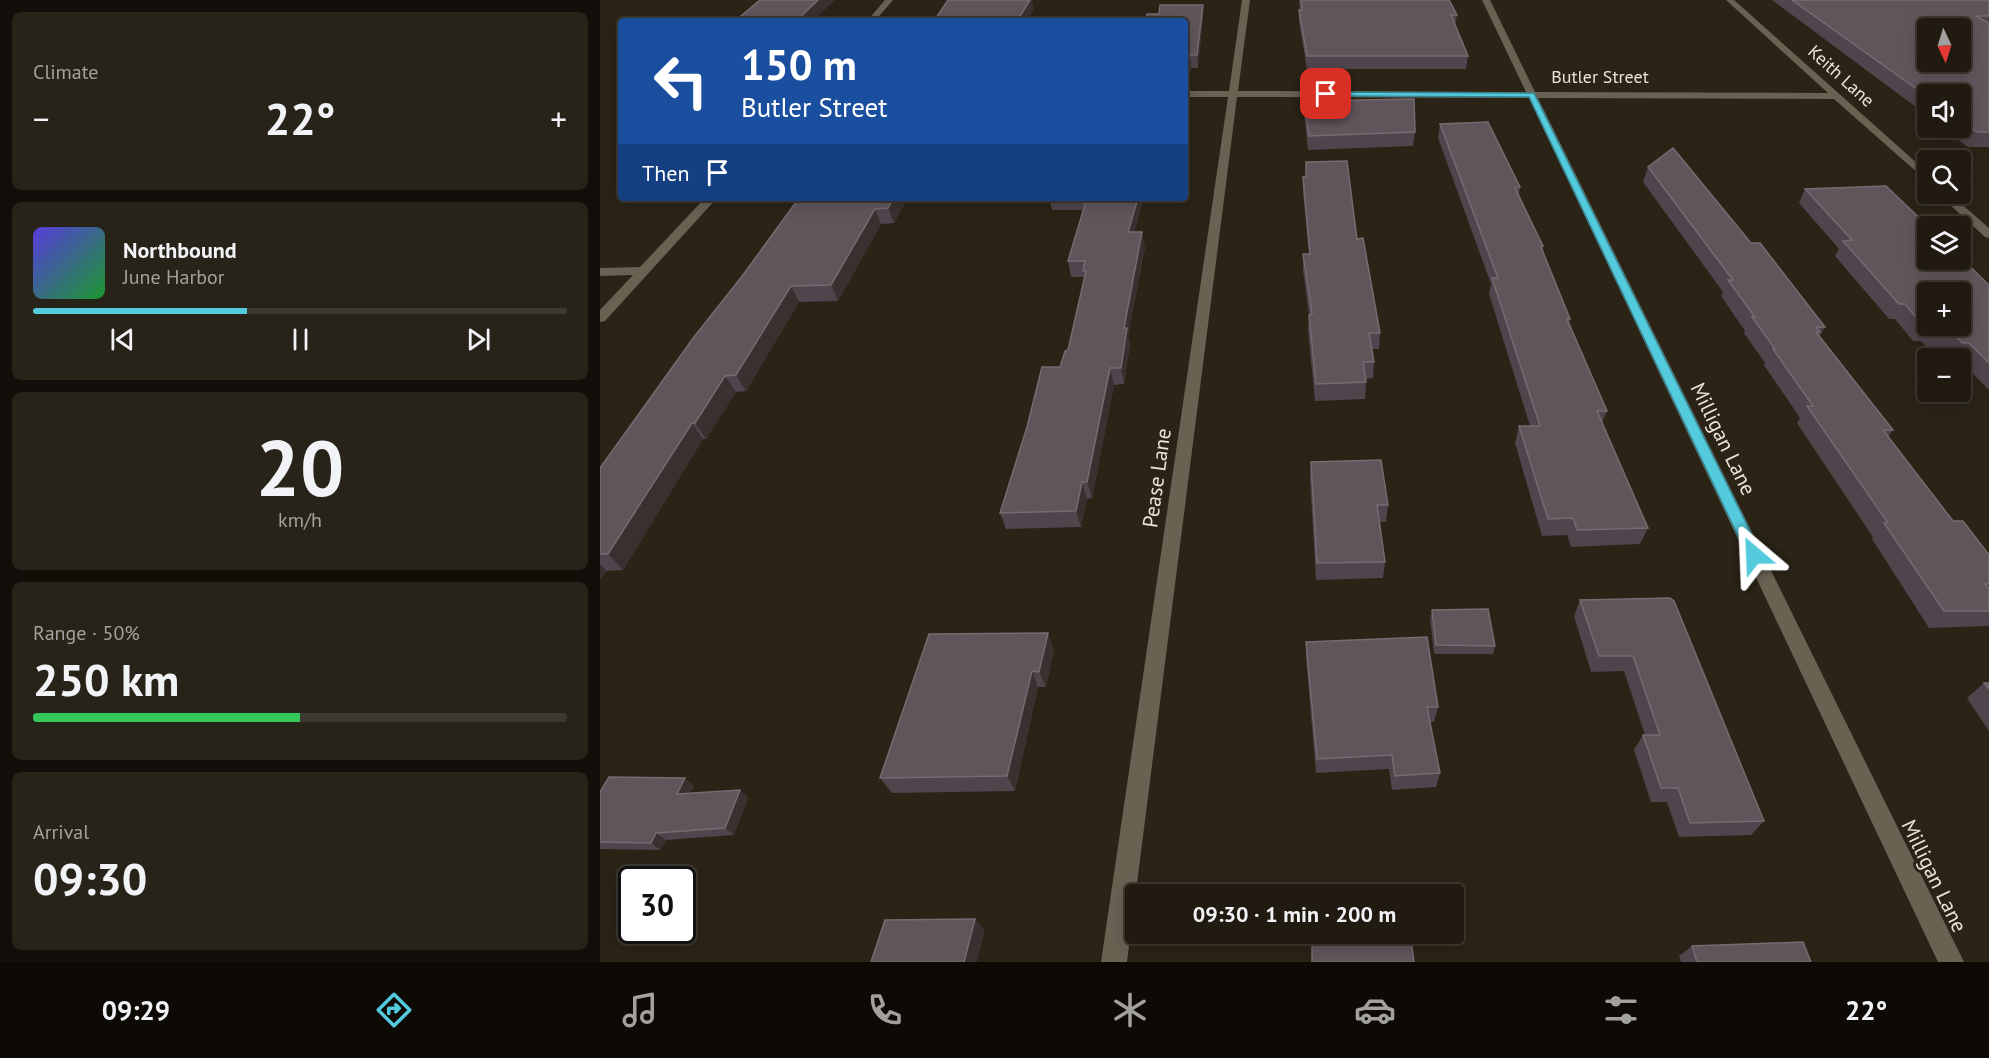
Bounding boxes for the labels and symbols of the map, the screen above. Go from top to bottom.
north arrow [1917,18,1971,72]
street label: Keith Lane [1803,40,1879,112]
street label: Butler Street [1551,65,1649,88]
pin [1300,68,1351,119]
street label: Milligan Lane [1685,378,1762,499]
street label: Pease Lane [1136,426,1177,529]
position arrow [1722,523,1786,587]
street label: Milligan Lane [1896,815,1973,936]
speed limit sign: 30 [618,866,696,944]

